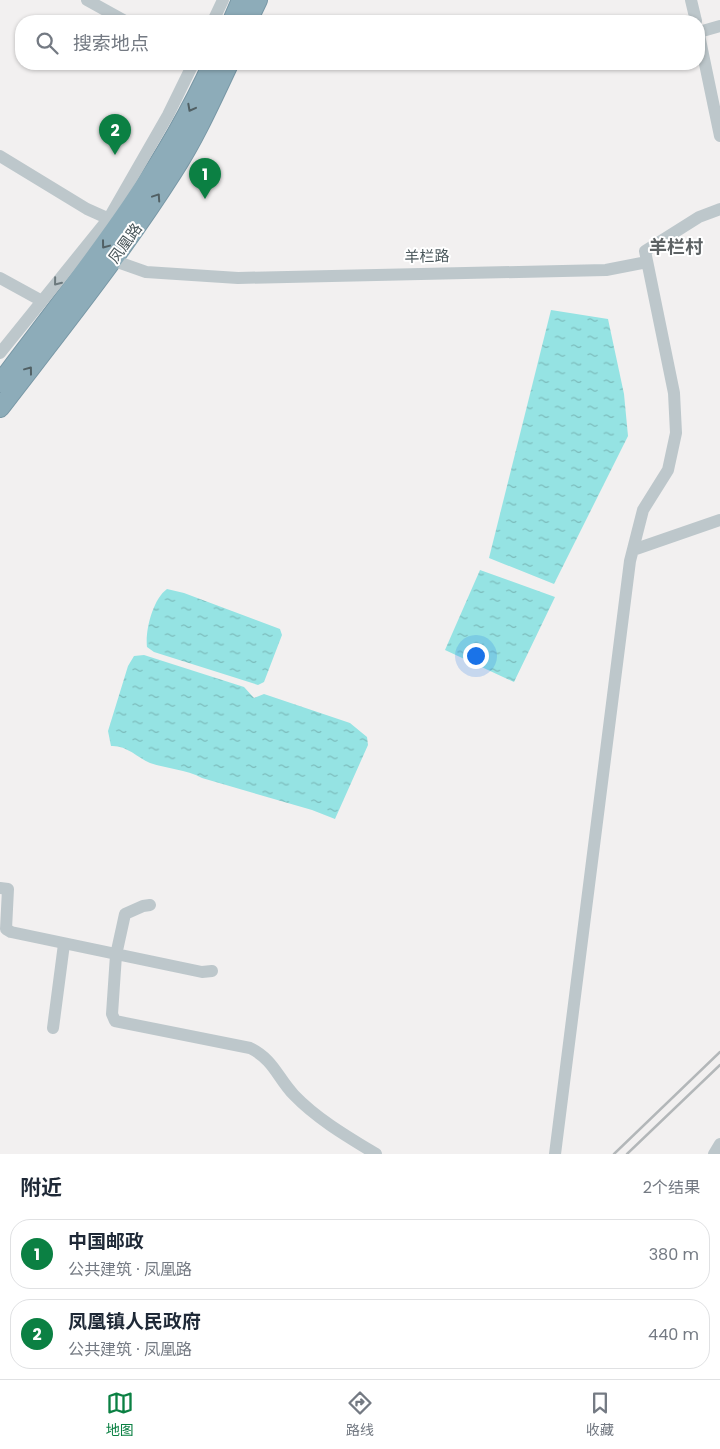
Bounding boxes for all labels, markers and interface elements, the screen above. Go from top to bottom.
search box [15,15,705,70]
icon: search [33,29,61,57]
text: 搜索地点 [73,30,149,57]
one-way arrow [187,102,197,111]
pin: 2 [99,114,131,155]
pin: 1 [189,158,221,199]
one-way arrow [151,193,160,202]
street label: 凤凰路 [103,219,147,267]
district label: 羊栏村 [649,234,703,259]
one-way arrow [102,239,110,248]
street label: 羊栏路 [404,245,450,267]
one-way arrow [53,277,62,286]
one-way arrow [24,367,32,376]
your location [463,643,489,669]
text: 附近 [20,1173,62,1202]
text: 2个结果 [643,1176,700,1199]
text: 中国邮政 [68,1228,144,1255]
text: 1 [34,1243,40,1266]
text: 380 m [649,1243,699,1266]
text: 公共建筑 · 凤凰路 [68,1258,192,1281]
text: 凤凰镇人民政府 [68,1308,201,1335]
text: 2 [32,1323,42,1346]
text: 440 m [648,1323,699,1346]
text: 公共建筑 · 凤凰路 [68,1338,192,1361]
tab: 地图 [106,1389,134,1441]
tab: 路线 [346,1389,374,1441]
tab: 收藏 [586,1389,614,1441]

